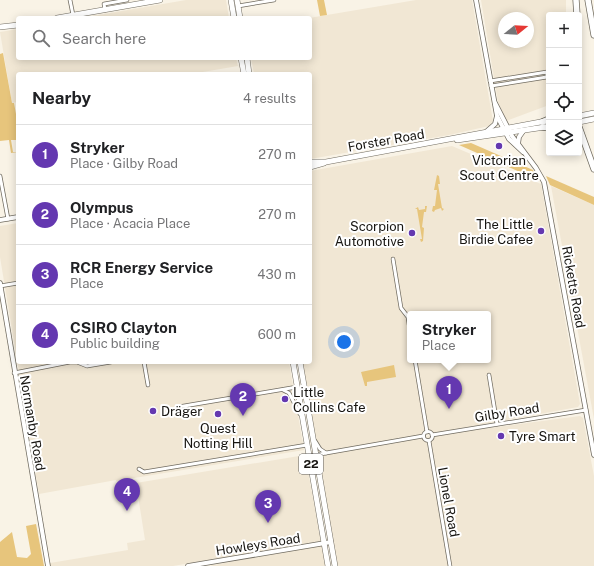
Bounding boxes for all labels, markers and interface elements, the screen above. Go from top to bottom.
north arrow [498,12,534,48]
map controls [546,12,582,156]
button: + [546,12,582,48]
search box [16,16,312,60]
icon: search [30,27,52,49]
text: Search here [62,30,146,47]
button: − [546,48,582,84]
button: locate [546,84,582,120]
text: Nearby [32,88,91,108]
text: 4 results [243,91,296,106]
button: layers [546,120,582,156]
street label: Forster Road [347,126,426,155]
text: Stryker [70,139,124,156]
marker: Victorian Scout Centre [494,141,504,151]
text: 1 [42,147,48,162]
text: 270 m [258,147,296,162]
place label: Victorian Scout Centre [459,153,539,183]
text: Place · Gilby Road [70,156,178,171]
text: Olympus [70,199,134,216]
text: 2 [41,207,49,222]
text: 270 m [258,207,296,222]
text: Place · Acacia Place [70,216,190,231]
place label: The Little Birdie Cafee [459,217,533,247]
place label: Scorpion Automotive [335,219,404,249]
marker: The Little Birdie Cafee [536,226,546,236]
marker: Scorpion Automotive [407,228,417,238]
street label: Ricketts Road [559,245,588,329]
text: RCR Energy Service [70,259,213,276]
text: 3 [41,267,49,282]
text: 430 m [257,267,296,282]
text: Place [70,276,104,291]
popup [407,311,491,363]
text: CSIRO Clayton [70,319,177,336]
text: Stryker [422,321,476,338]
text: 4 [41,327,49,342]
text: 600 m [258,327,296,342]
your location [334,332,354,352]
text: Public building [70,336,160,351]
text: Place [422,338,456,353]
street label: Normanby Road [17,374,48,472]
pin: 1 [436,376,462,409]
pin: 2 [230,383,256,416]
place label: Little Collins Cafe [293,385,366,415]
marker: Little Collins Cafe [280,394,290,404]
street label: Gilby Road [474,400,540,425]
place label: Dräger [161,404,202,419]
marker: Dräger [148,406,158,416]
marker: Quest Notting Hill [213,409,223,419]
place label: Quest Notting Hill [183,421,253,451]
place label: Tyre Smart [509,429,576,444]
marker: Tyre Smart [496,431,506,441]
road number: 22 [299,454,323,474]
street label: Lionel Road [435,466,462,538]
pin: 4 [114,478,140,511]
pin: 3 [255,490,281,523]
street label: Howleys Road [215,530,301,559]

